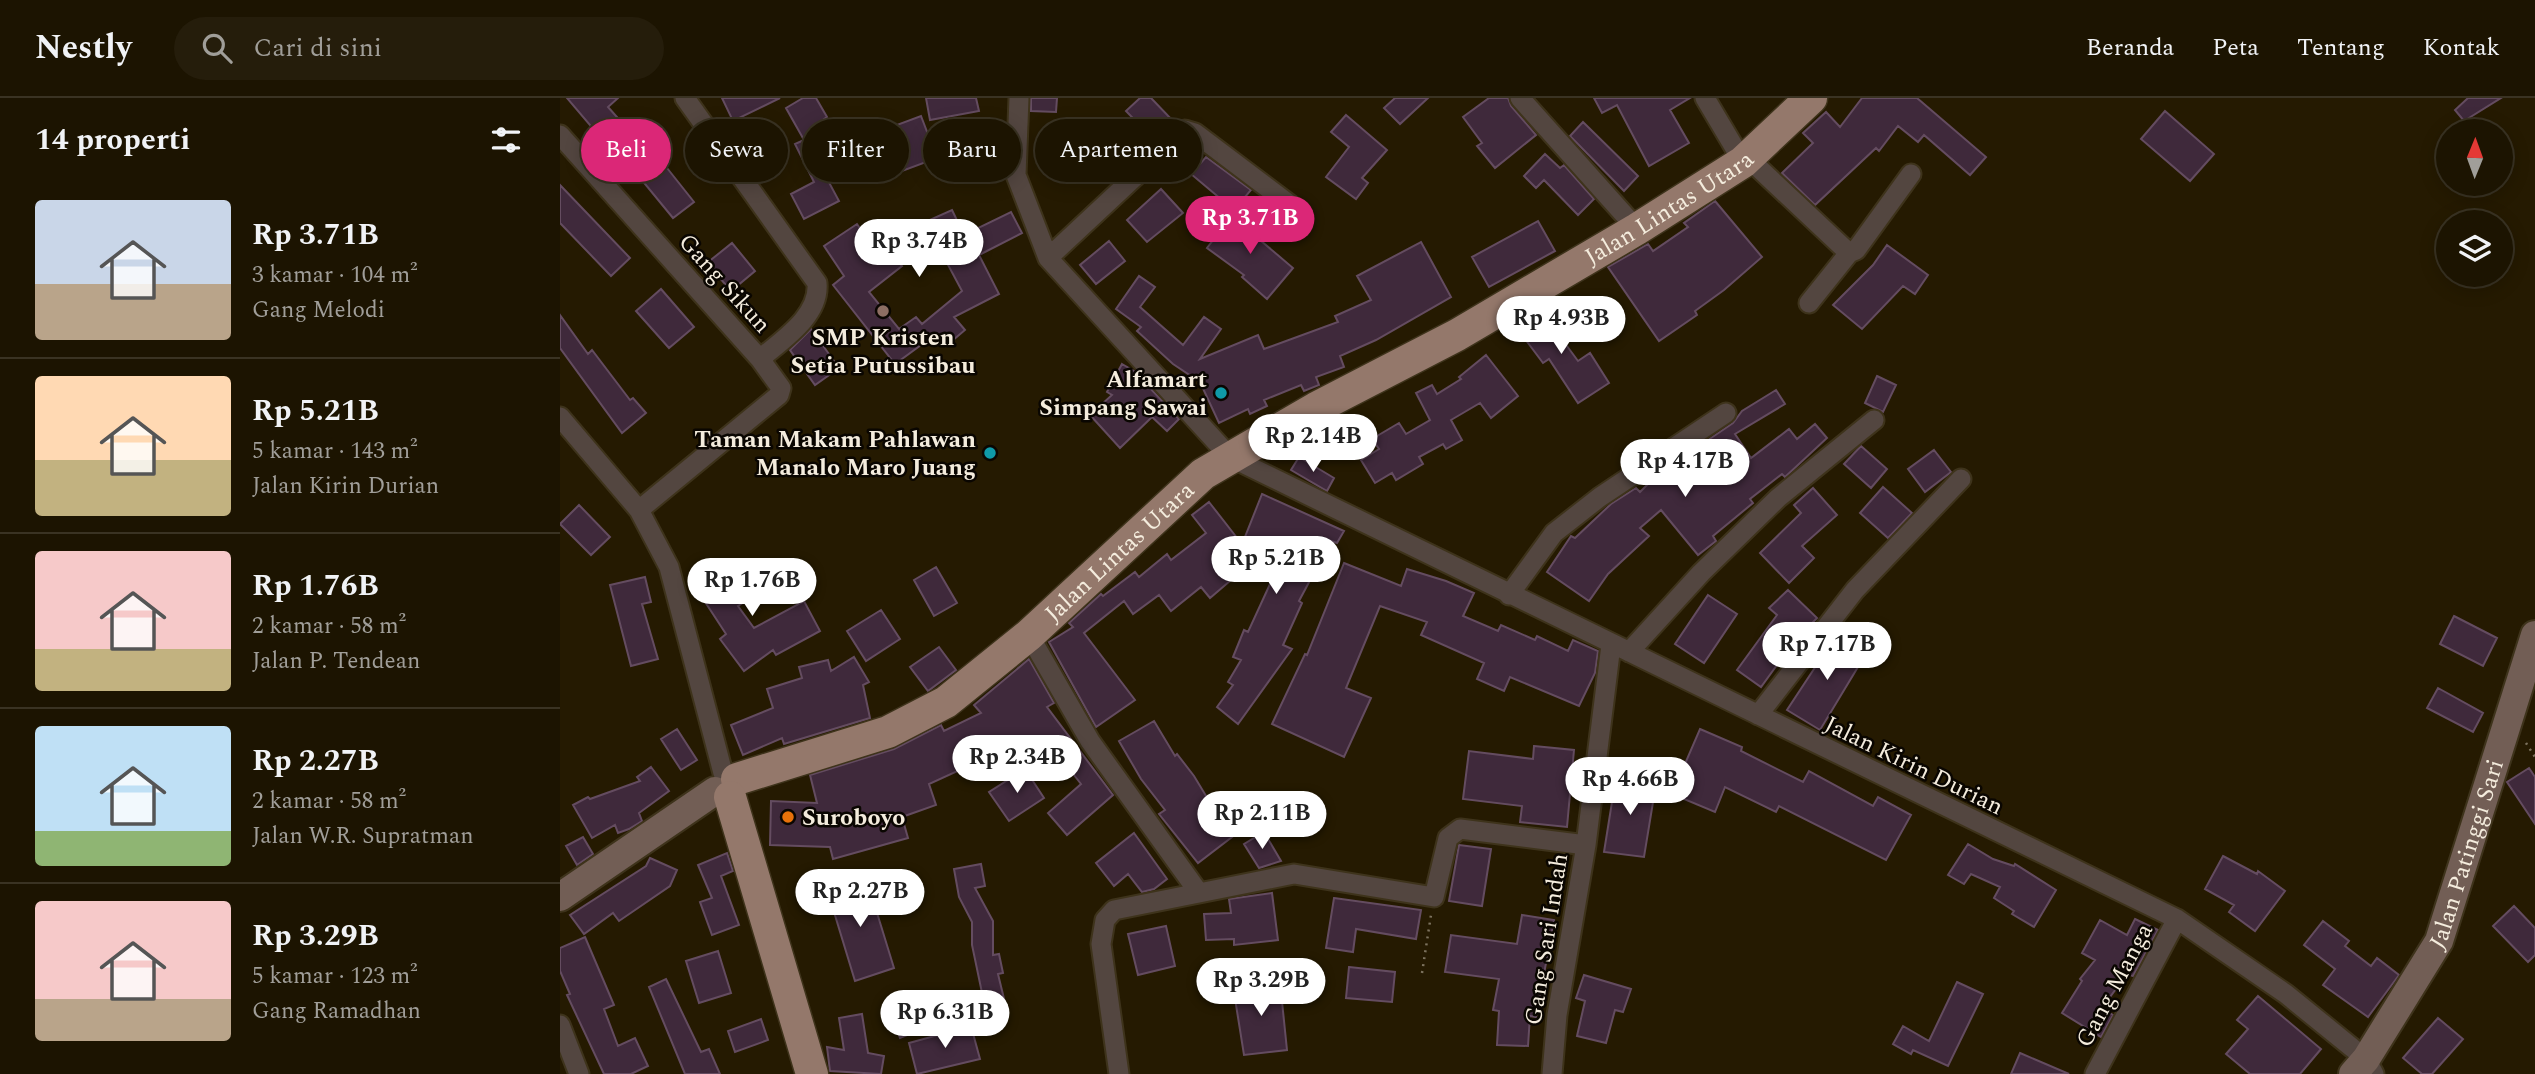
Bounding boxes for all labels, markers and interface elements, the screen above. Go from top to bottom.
search box [174,17,664,80]
text: Nestly [35,23,132,73]
text: Cari di sini [254,28,382,68]
icon: search [198,29,236,67]
text: Beranda [2086,30,2174,66]
text: Peta [2212,30,2259,66]
text: Tentang [2297,30,2385,66]
text: Kontak [2423,30,2500,66]
text: 14 properti [35,117,190,163]
chip: Beli [581,119,671,182]
chip: Sewa [685,119,788,182]
chip: Filter [802,119,909,182]
chip: Baru [923,119,1021,182]
chip: Apartemen [1035,119,1202,182]
north arrow [2436,119,2513,196]
map controls [2436,119,2513,287]
icon: filters [487,121,525,159]
street label: Jalan Lintas Utara [1578,143,1763,275]
pin: Rp 3.71B [1178,197,1322,256]
text: Rp 3.71B [1201,201,1299,236]
button: layers [2436,210,2513,287]
text: Rp 3.71B [252,212,379,258]
pin: Rp 3.74B [847,220,991,279]
text: Rp 3.74B [870,224,968,259]
street label: Gang Sikun [669,226,779,342]
icon: home [91,228,175,312]
text: 3 kamar · 104 m² [252,258,418,293]
text: Gang Melodi [252,293,385,328]
pin: Rp 4.93B [1489,296,1633,356]
text: Rp 4.93B [1512,301,1610,336]
marker: SMP Kristen Setia Putussibau [875,303,891,319]
place label: SMP Kristen Setia Putussibau [791,320,975,384]
place label: Alfamart Simpang Sawai [1039,362,1207,426]
marker: Alfamart Simpang Sawai [1213,385,1229,401]
text: Rp 5.21B [252,388,379,434]
icon: home [91,404,175,488]
pin: Rp 2.14B [1241,414,1385,474]
text: Rp 2.14B [1264,419,1362,454]
place label: Taman Makam Pahlawan Manalo Maro Juang [694,422,976,486]
text: 5 kamar · 143 m² [252,434,418,469]
pin: Rp 4.17B [1613,440,1757,499]
text: Rp 4.17B [1636,444,1734,479]
marker: Taman Makam Pahlawan Manalo Maro Juang [982,445,998,461]
text: Jalan Kirin Durian [252,469,439,504]
street label: Jalan Lintas Utara [1037,473,1203,631]
pin: Rp 5.21B [1204,536,1348,596]
text: Rp 5.21B [1227,541,1325,576]
pin: Rp 1.76B [680,559,824,618]
text: Rp 1.76B [252,563,379,609]
text: Rp 1.76B [703,563,801,598]
icon: home [91,579,175,663]
text: 2 kamar · 58 m² [252,609,406,644]
pin: Rp 7.17B [1755,622,1899,682]
text: Rp 7.17B [1778,627,1876,662]
text: Jalan P. Tendean [252,644,421,679]
street label: Jalan Kirin Durian [1818,707,2009,825]
pin: Rp 2.34B [945,736,1089,795]
text: Rp 2.27B [252,738,379,784]
text: Rp 2.34B [968,740,1066,775]
icon: home [91,754,175,838]
street label: Jalan Patinggi Sari [2421,755,2514,957]
pin: Rp 4.66B [1558,758,1702,817]
text: Rp 4.66B [1581,762,1679,797]
text: 2 kamar · 58 m² [252,784,406,819]
pin: Rp 2.11B [1190,792,1334,851]
text: Rp 2.11B [1213,796,1311,831]
place label: Suroboyo [802,800,905,836]
marker: Suroboyo [780,809,796,825]
text: Jalan W.R. Supratman [252,819,474,854]
street label: Gang Sari Indah [1516,851,1578,1028]
pin: Rp 2.27B [788,870,932,929]
text: Rp 2.27B [811,874,909,909]
text: Rp 3.29B [252,913,379,959]
street label: Gang Manga [2067,917,2163,1054]
icon: home [91,929,175,1013]
pin: Rp 3.29B [1189,958,1333,1018]
text: 5 kamar · 123 m² [252,959,418,994]
text: Rp 3.29B [1212,963,1310,998]
pin: Rp 6.31B [873,990,1017,1050]
text: Gang Ramadhan [252,994,421,1029]
text: Rp 6.31B [896,995,994,1030]

